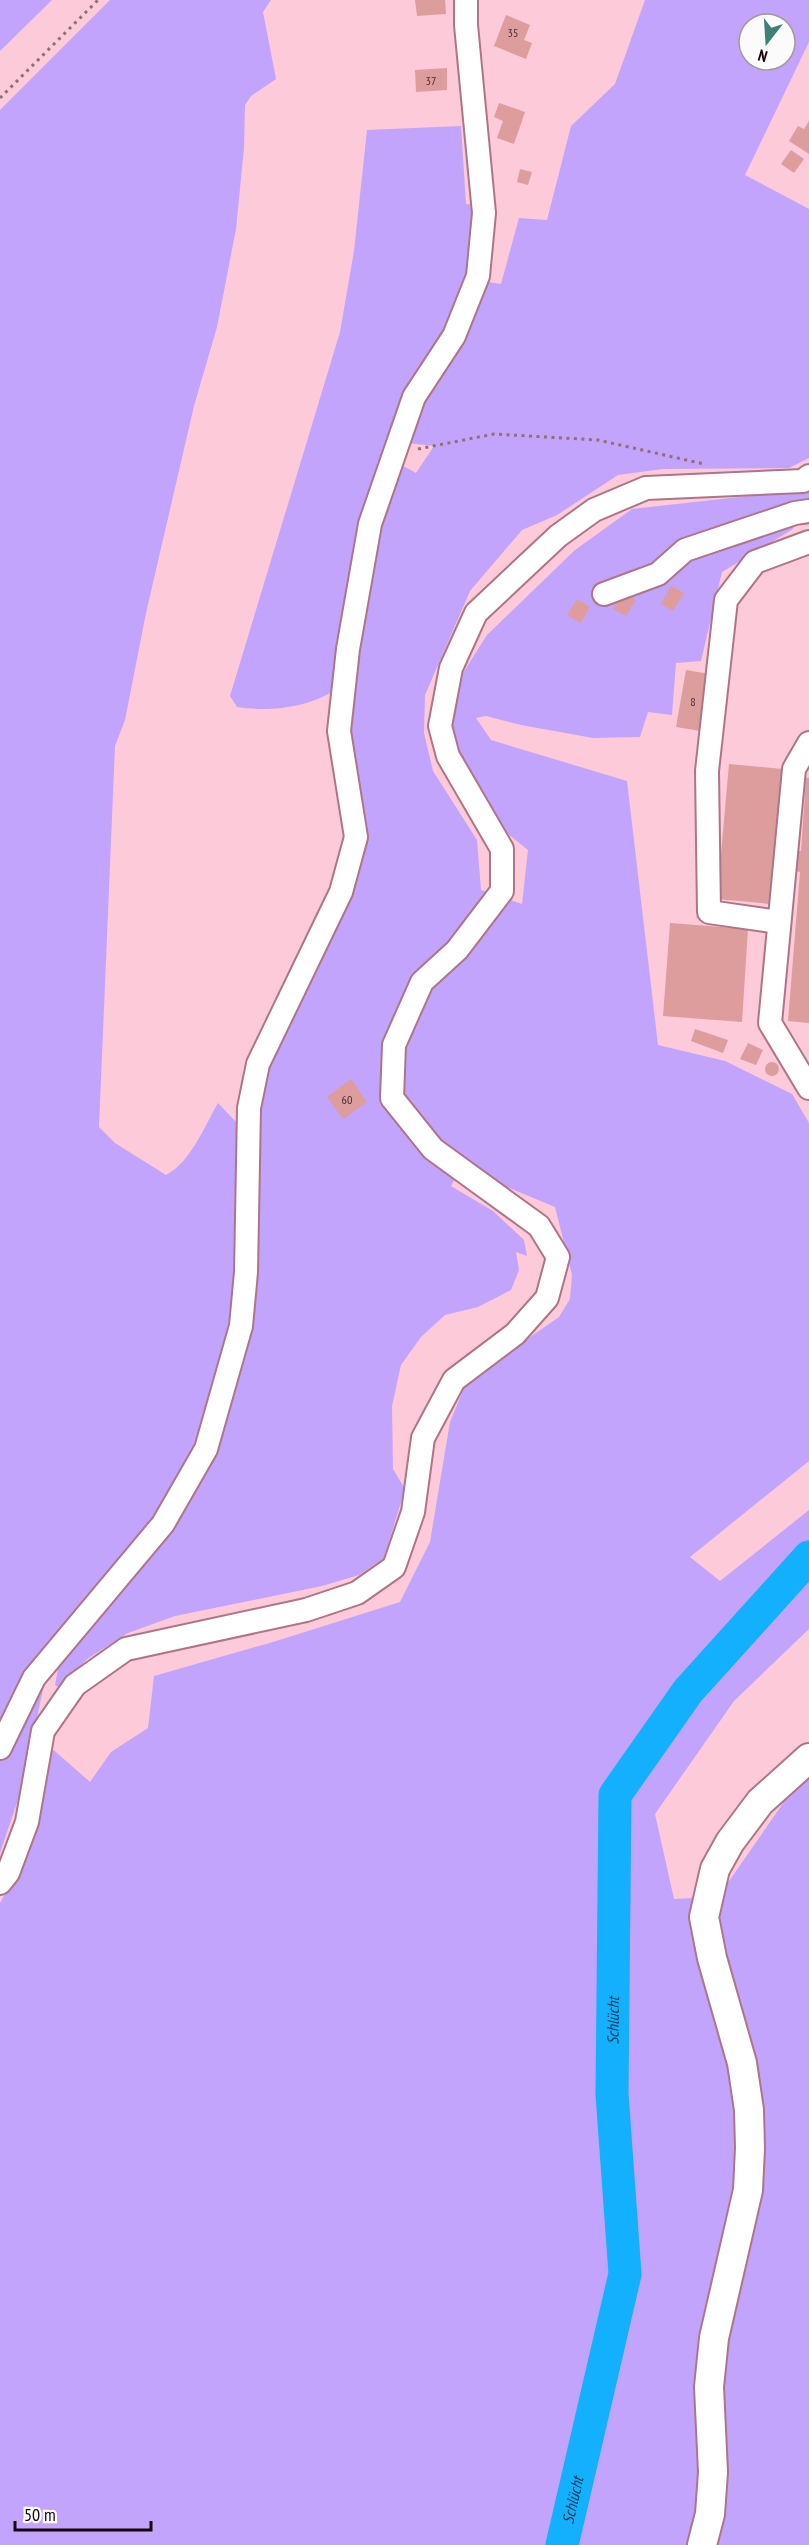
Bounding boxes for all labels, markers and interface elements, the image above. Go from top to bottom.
north arrow [737,12,797,72]
house number: 35 [508,25,518,40]
text: N [756,46,770,67]
house number: 37 [426,73,436,88]
house number: 8 [690,694,696,709]
house number: 60 [342,1092,352,1107]
water label: Schlücht [602,1995,623,2045]
water label: Schlücht [557,2473,588,2526]
scale bar [15,2494,152,2532]
text: 50 m [24,2503,56,2526]

